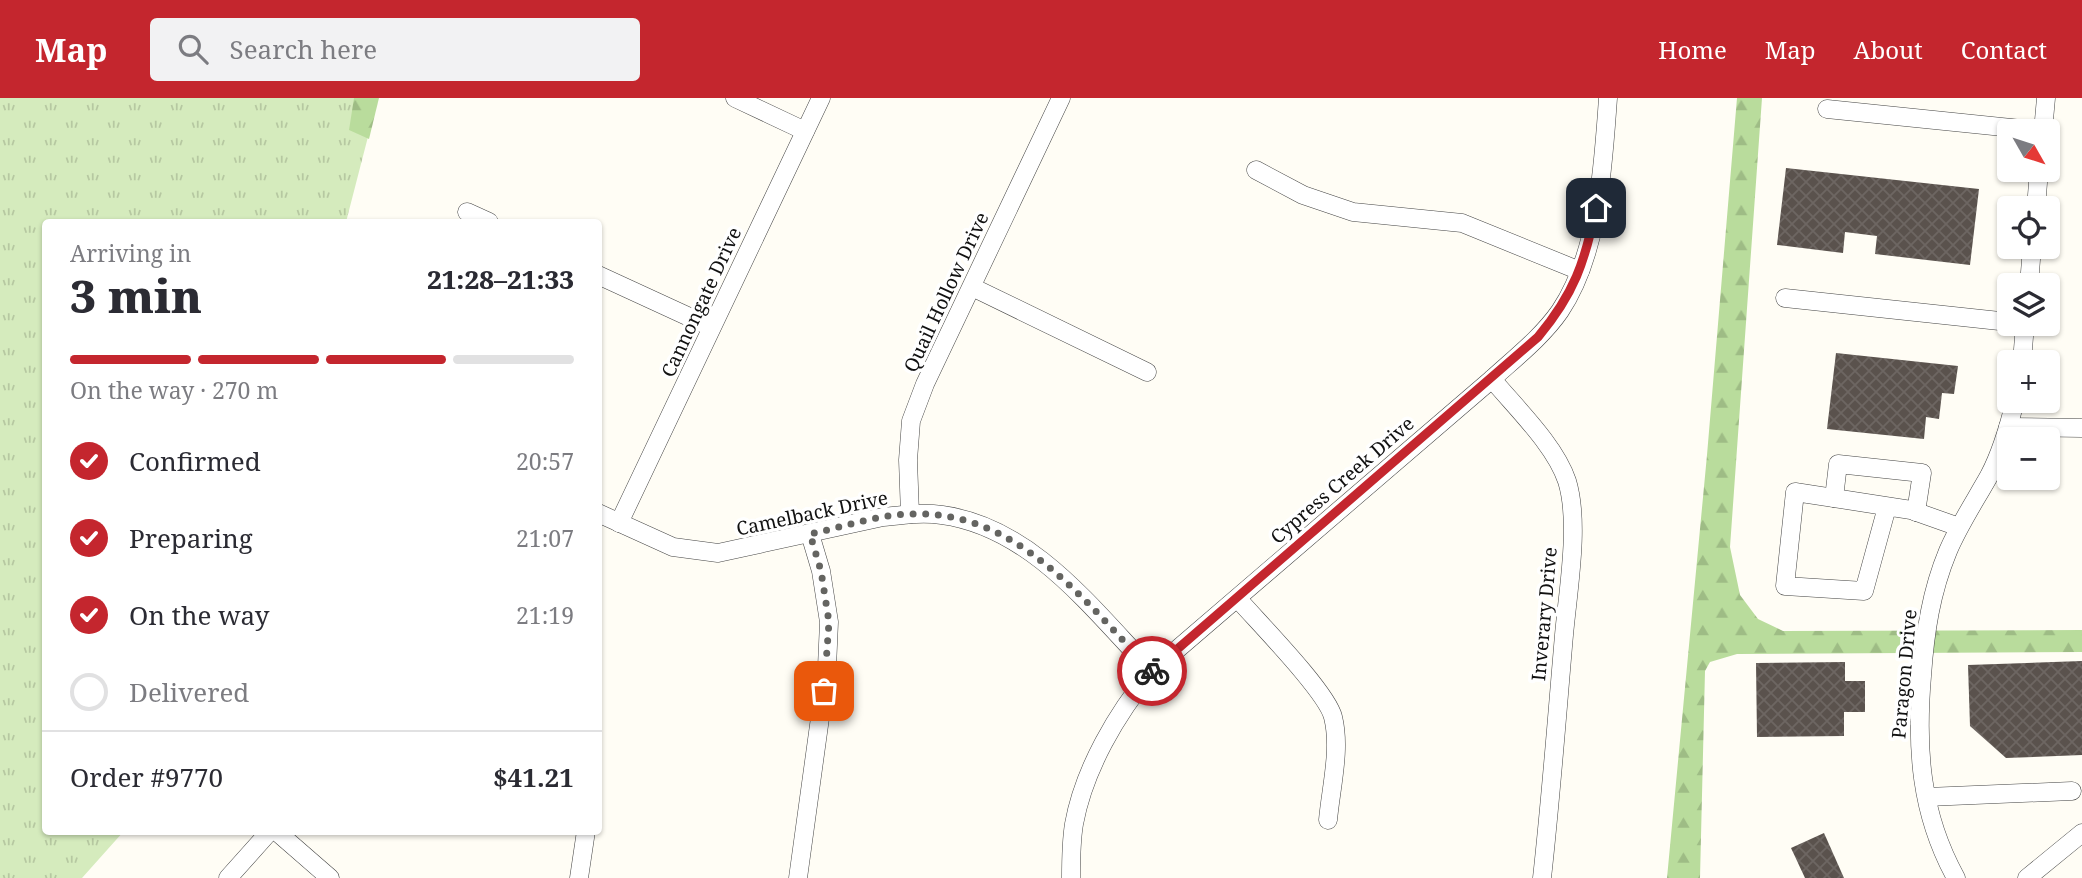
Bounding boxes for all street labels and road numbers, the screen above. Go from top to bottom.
street label: Quail Hollow Drive [897,208,995,376]
street label: Cannongate Drive [655,223,747,381]
street label: Cypress Creek Drive [1265,410,1419,550]
street label: Camelback Drive [734,484,890,542]
street label: Inverary Drive [1525,546,1563,682]
street label: Paragon Drive [1885,608,1923,740]

